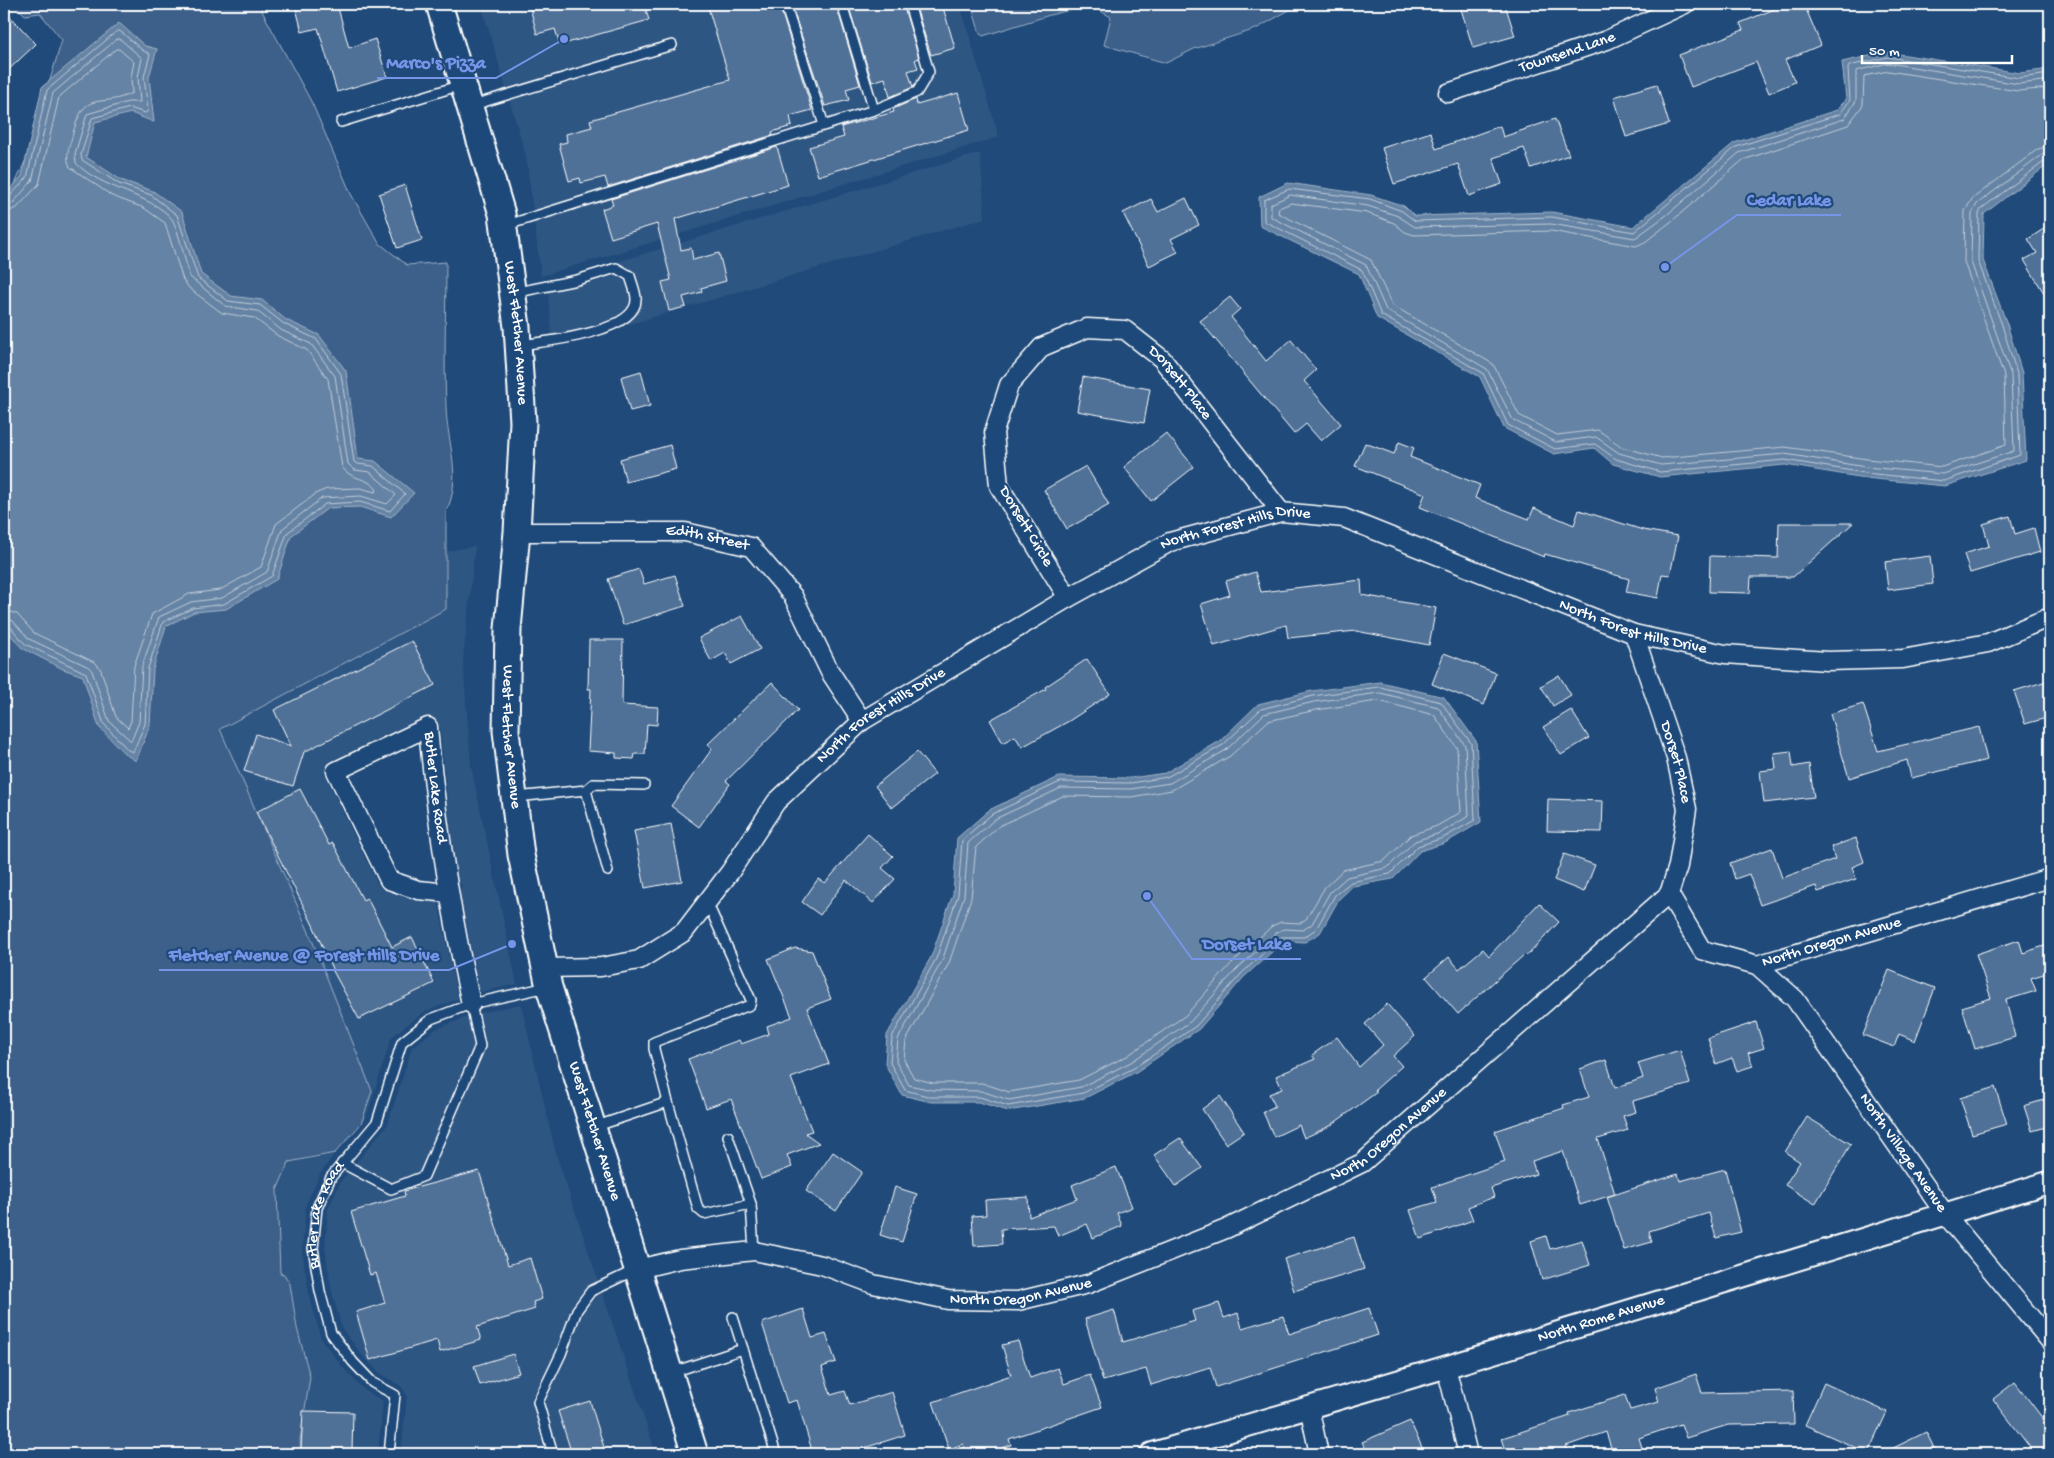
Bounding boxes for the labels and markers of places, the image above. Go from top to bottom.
callout: Marco's Pizza [377,45,496,78]
callout: Cedar Lake [1737,182,1841,215]
callout: Dorset Lake [1192,926,1301,959]
callout: Fletcher Avenue @ Forest Hills Drive [159,937,449,970]

